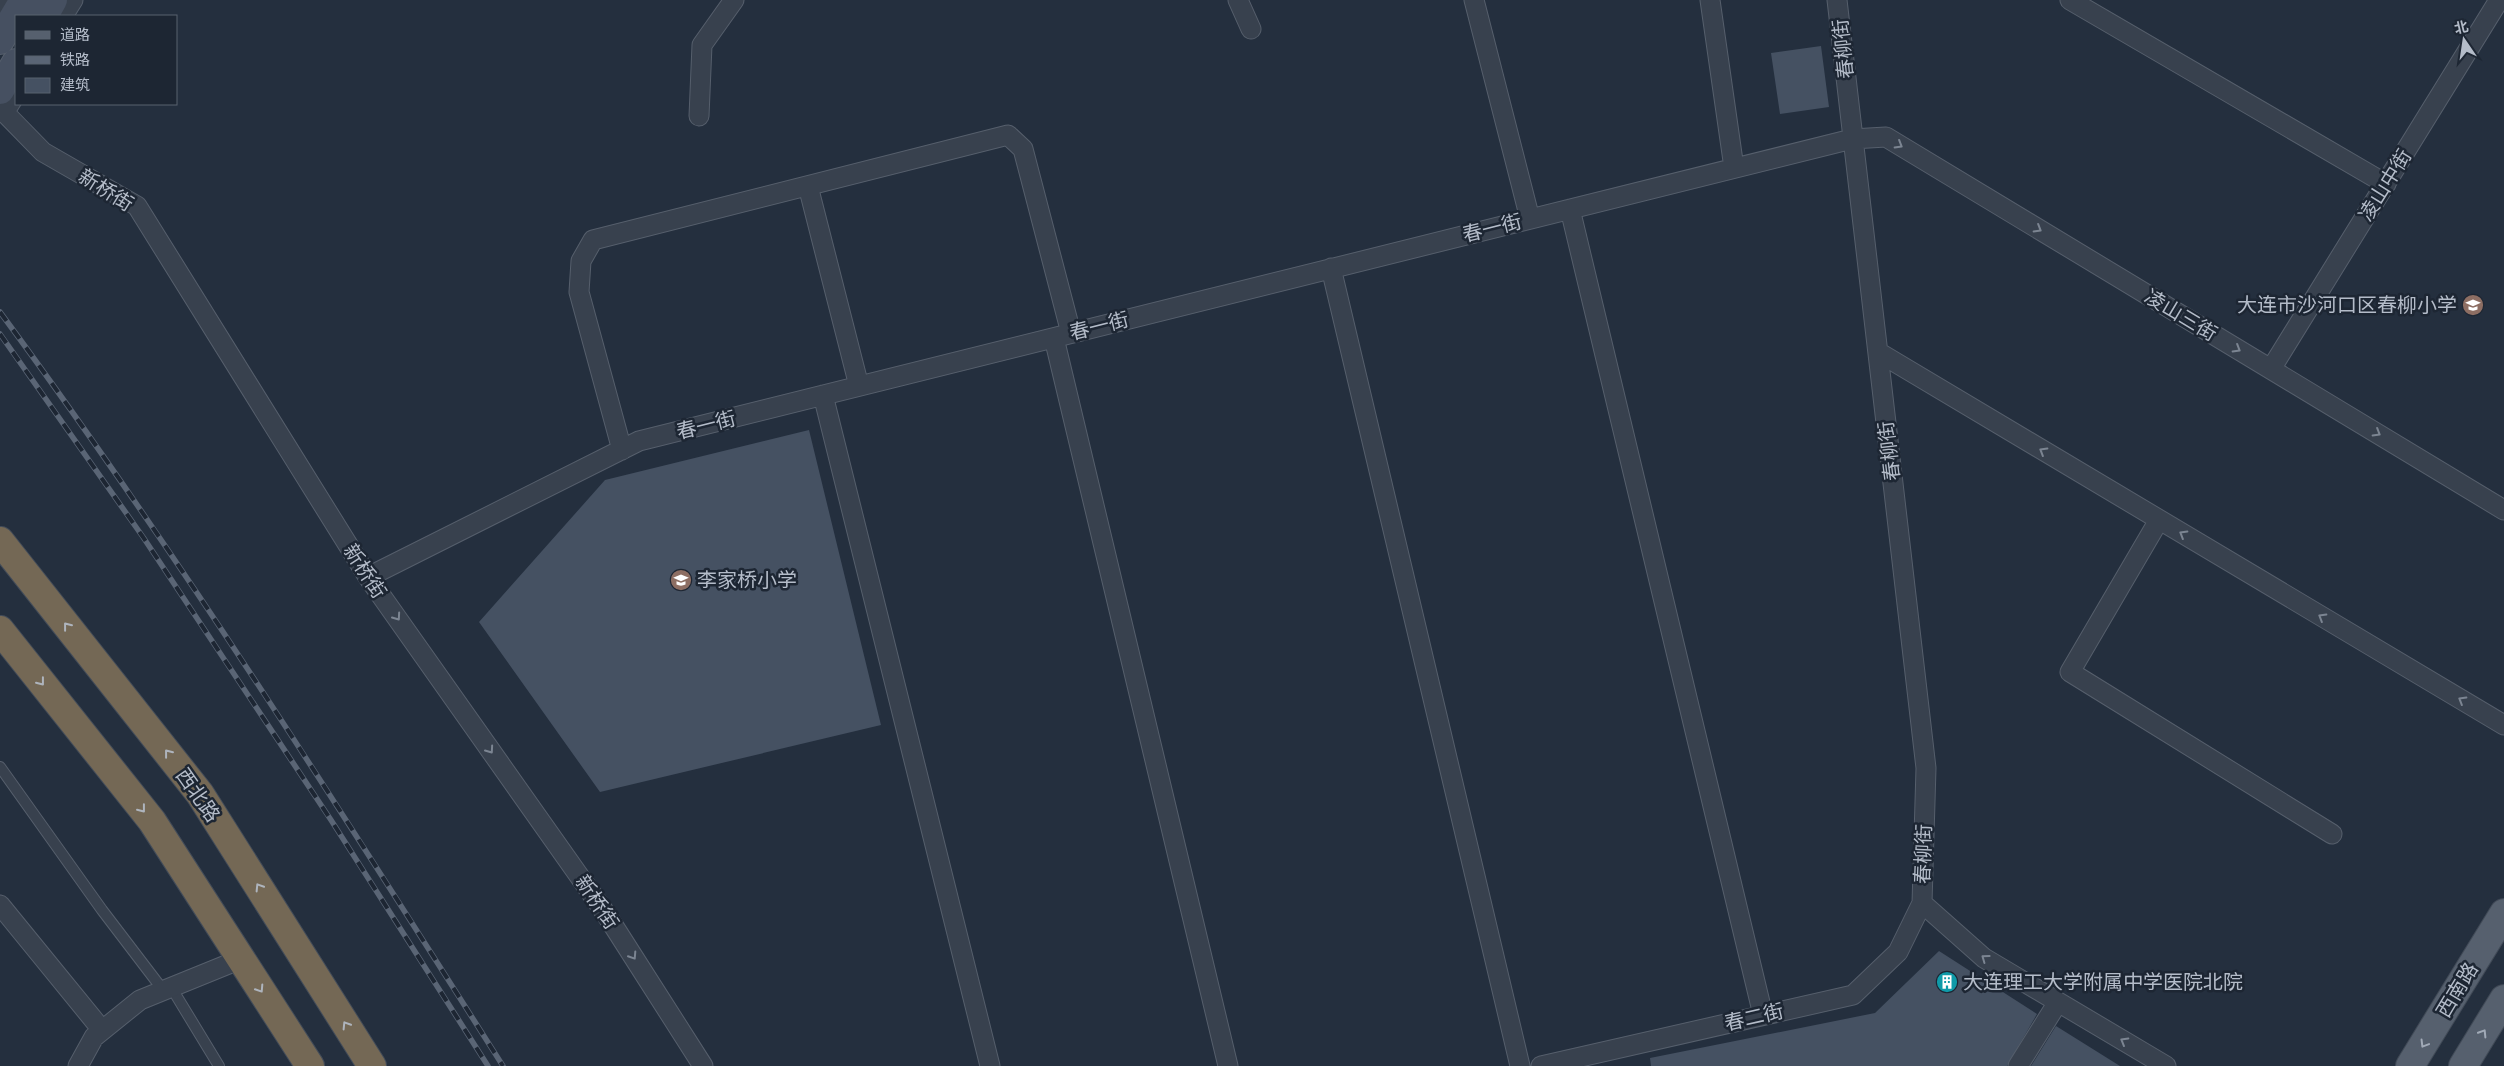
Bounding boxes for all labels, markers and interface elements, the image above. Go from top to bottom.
legend [15,15,178,105]
north arrow [2439,15,2489,65]
street label: 春柳街 [1830,18,1857,80]
text: 北 [2453,19,2470,37]
text: 道路 [60,27,90,43]
text: 铁路 [60,52,90,68]
text: 建筑 [60,77,90,93]
one-way arrow [1894,139,1903,149]
street label: 凌山中街 [2355,146,2416,225]
street label: 新桥街 [75,165,137,215]
street label: 春一街 [1460,211,1524,246]
one-way arrow [2033,222,2042,232]
street label: 凌山三街 [2141,286,2220,345]
school or university icon: 大连市沙河口区春柳小学 [2461,293,2485,317]
place label: 大连市沙河口区春柳小学 [2237,294,2457,316]
street label: 春一街 [1067,309,1131,344]
one-way arrow [2232,342,2241,352]
street label: 春一街 [674,408,738,443]
street label: 春柳街 [1875,420,1904,482]
one-way arrow [2371,426,2380,436]
one-way arrow [2040,448,2049,458]
one-way arrow [2179,531,2188,541]
street label: 新桥街 [339,540,391,602]
school or university icon: 李家桥小学 [669,568,693,592]
place label: 李家桥小学 [697,570,797,591]
one-way arrow [391,611,400,621]
one-way arrow [2319,614,2328,624]
one-way arrow [64,622,73,632]
one-way arrow [36,676,44,685]
one-way arrow [2459,697,2468,707]
one-way arrow [484,744,493,754]
one-way arrow [165,749,174,759]
street label: 西北路 [172,765,223,826]
one-way arrow [137,803,145,812]
street label: 春柳街 [1912,824,1935,884]
street label: 新桥街 [571,871,623,933]
one-way arrow [256,884,266,893]
one-way arrow [626,950,636,959]
one-way arrow [1981,955,1991,964]
street label: 西南路 [2433,959,2482,1021]
building icon: 大连理工大学附属中学医院北院 [1935,970,1959,994]
place label: 大连理工大学附属中学医院北院 [1963,971,2243,993]
one-way arrow [254,983,263,992]
street label: 春二街 [1723,1001,1786,1034]
one-way arrow [342,1021,352,1030]
one-way arrow [2477,1029,2487,1038]
one-way arrow [2121,1038,2130,1048]
one-way arrow [2420,1039,2430,1048]

